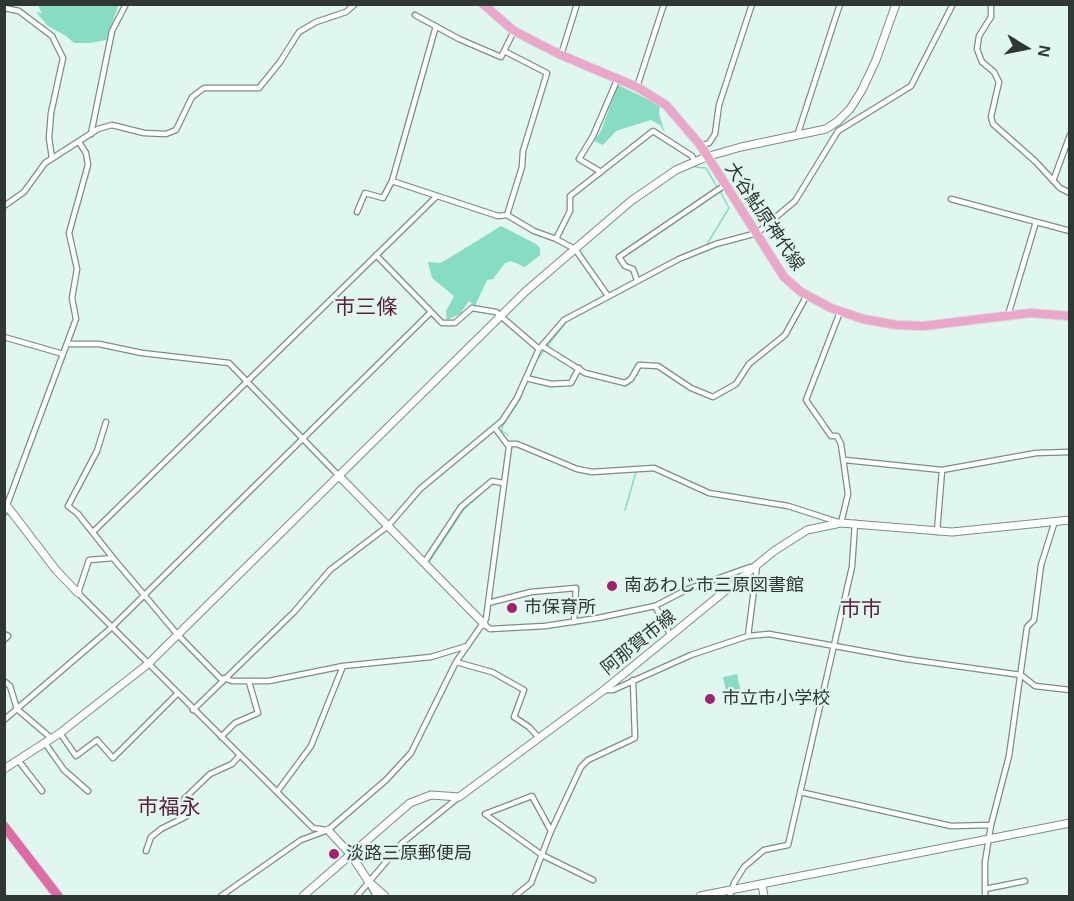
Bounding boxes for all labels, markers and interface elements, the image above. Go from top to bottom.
north arrow [996,18,1056,78]
text: N [1035,44,1054,58]
street label: 大谷鮎原神代線 [720,159,808,275]
district label: 市三條 [335,295,397,321]
place label: 南あわじ市三原図書館 [624,575,804,597]
marker: 南あわじ市三原図書館 [605,579,619,593]
place label: 市保育所 [524,597,596,619]
district label: 市市 [840,597,882,623]
marker: 市保育所 [505,601,519,615]
street label: 阿那賀市線 [597,606,681,680]
place label: 市立市小学校 [722,688,830,710]
marker: 市立市小学校 [703,692,717,706]
district label: 市福永 [138,795,200,821]
place label: 淡路三原郵便局 [346,843,472,865]
marker: 淡路三原郵便局 [327,847,341,861]

